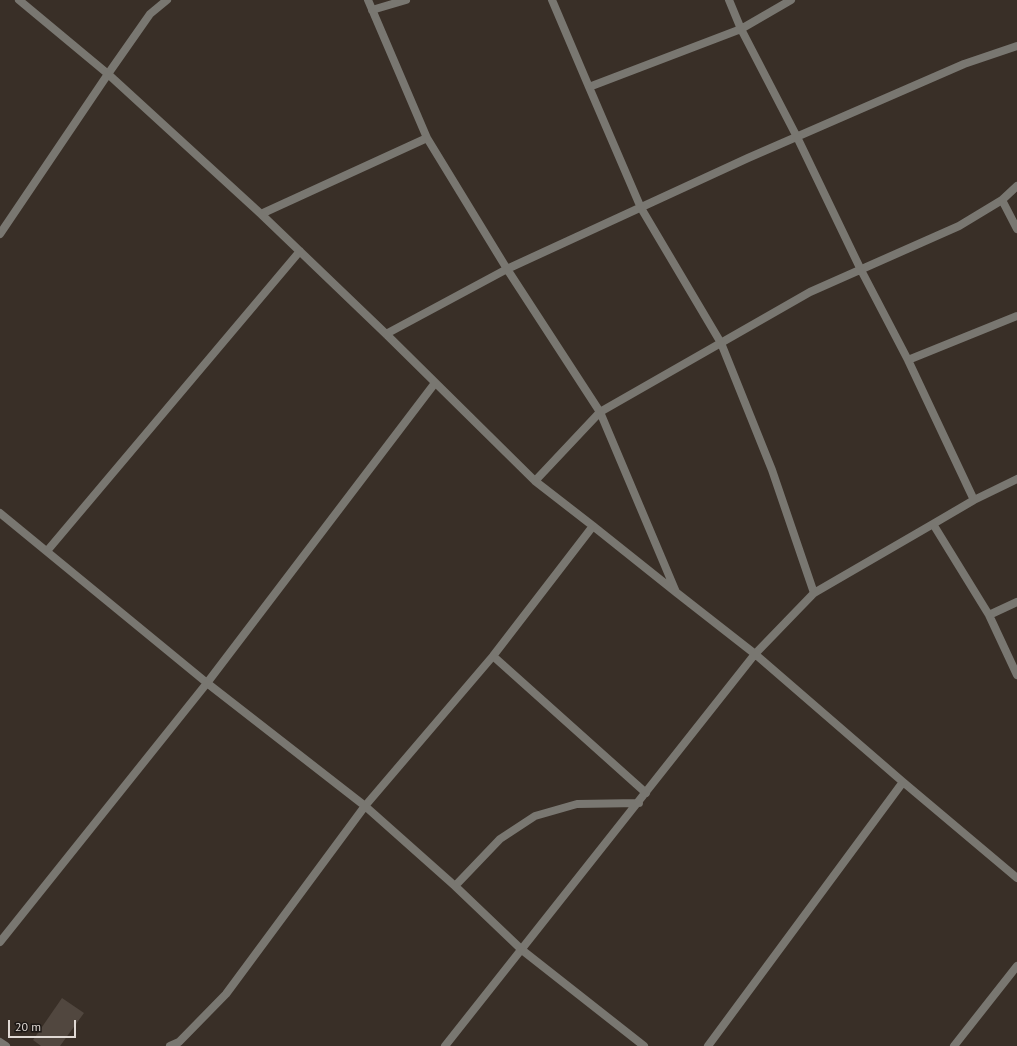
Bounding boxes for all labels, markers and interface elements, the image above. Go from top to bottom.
scale bar [10,1012,78,1038]
text: 20 m [15,1019,41,1034]

